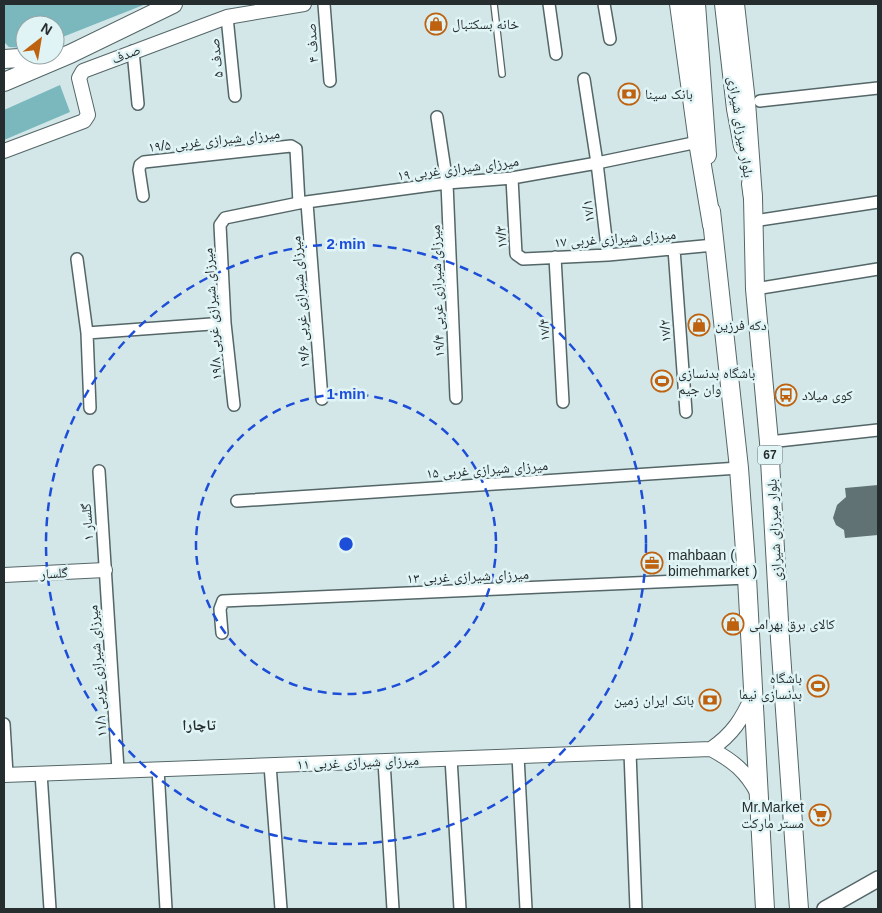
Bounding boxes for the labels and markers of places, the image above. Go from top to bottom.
shop icon: خانه بسکتبال [424,12,448,36]
place label: خانه بسکتبال [452,16,519,33]
bank icon: بانک سینا [617,82,641,106]
place label: بانک سینا [645,86,693,102]
shop icon: دکه فرزین [687,313,711,337]
place label: دکه فرزین [715,317,767,334]
place label: باشگاه بدنسازی وان جیم [678,365,756,399]
sports icon: باشگاه بدنسازی وان جیم [650,369,674,393]
bus stop icon: کوی میلاد [774,383,798,407]
place label: کوی میلاد [802,387,853,404]
centre of rings [337,535,355,553]
place label: mahbaan ( bimehmarket ) [668,547,757,579]
office icon: mahbaan ( bimehmarket ) [640,551,664,575]
shop icon: کالای برق بهرامی [721,612,745,636]
place label: کالای برق بهرامی [749,616,835,633]
place label: باشگاه بدنسازی نیما [739,670,802,703]
sports icon: باشگاه بدنسازی نیما [806,674,830,698]
bank icon: بانک ایران زمین [698,688,722,712]
place label: بانک ایران زمین [614,692,694,709]
place label: Mr.Market مستر مارکت [741,799,804,832]
supermarket icon: Mr.Market مستر مارکت [808,803,832,827]

